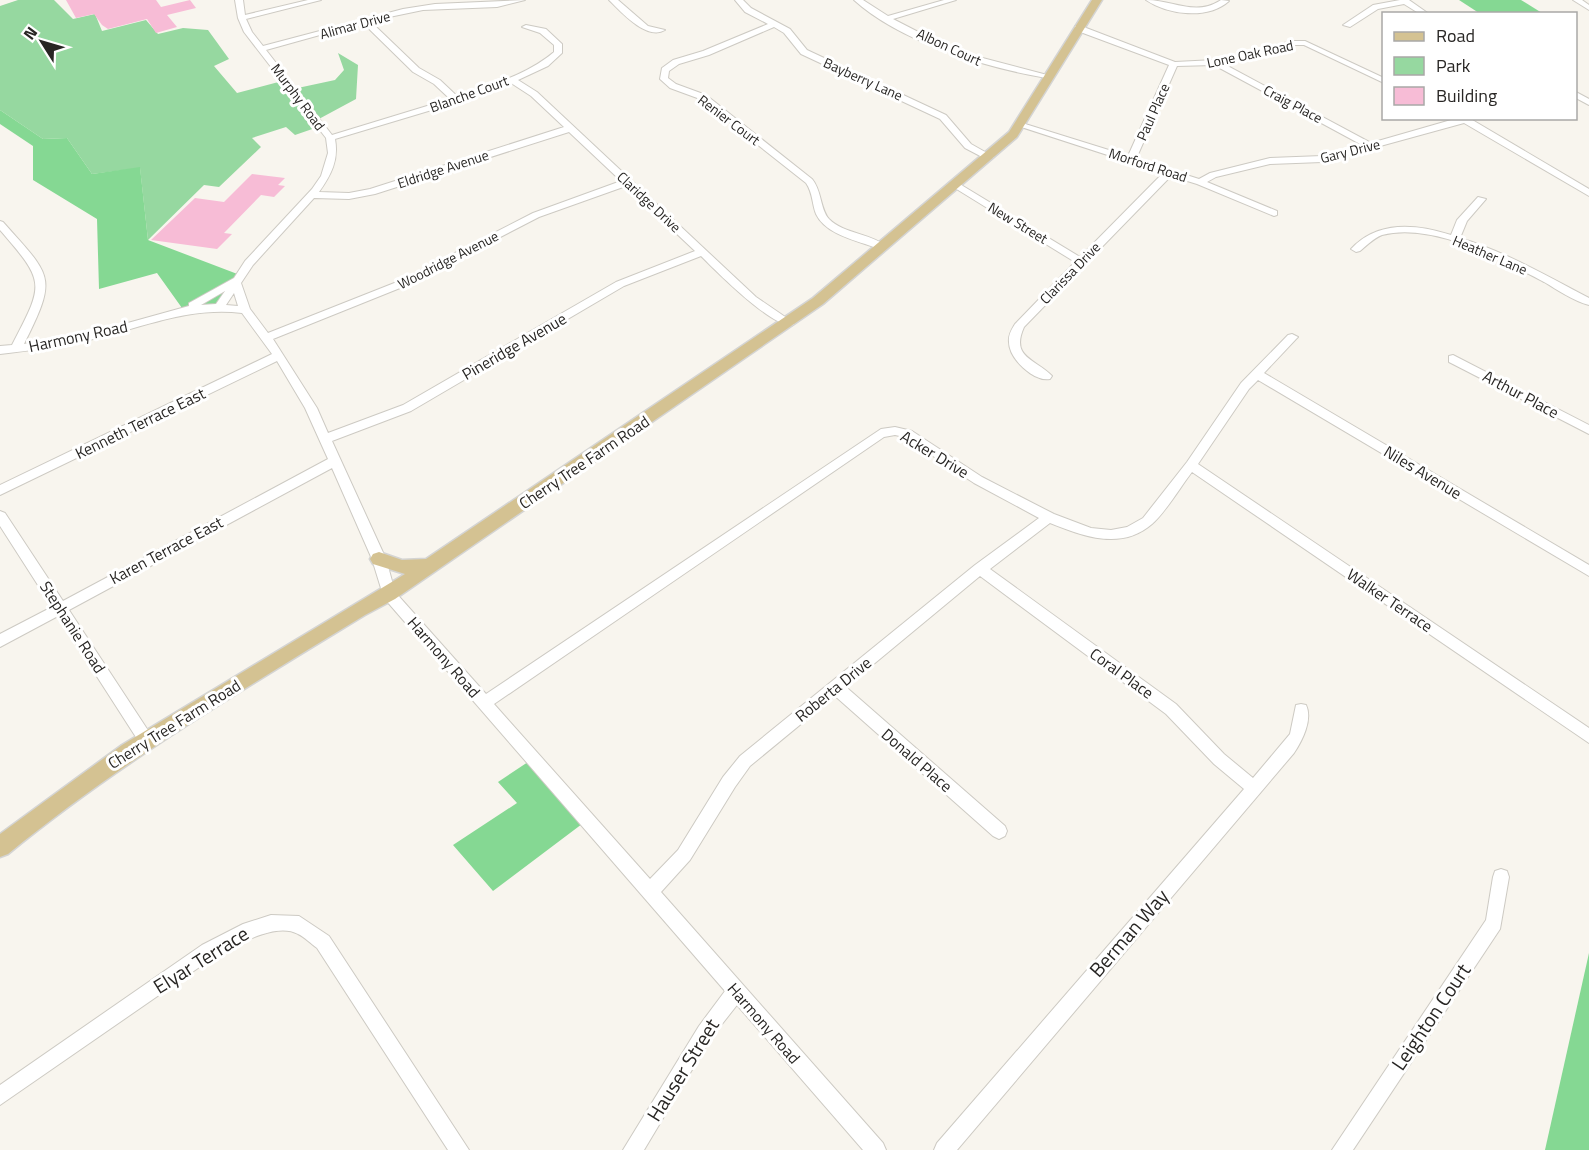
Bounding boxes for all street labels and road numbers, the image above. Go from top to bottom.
street label: Alimar Drive [317,5,392,44]
street label: Albon Court [914,22,985,71]
street label: Lone Oak Road [1205,34,1295,73]
street label: Bayberry Lane [820,52,906,105]
street label: Murphy Road [266,59,331,135]
street label: Blanche Court [427,70,511,117]
street label: Craig Place [1260,79,1327,128]
street label: Paul Place [1131,80,1174,144]
street label: Renier Court [694,89,765,150]
street label: Gary Drive [1318,133,1382,168]
street label: Morford Road [1106,142,1190,187]
street label: Eldridge Avenue [394,144,491,193]
street label: Claridge Drive [613,166,686,237]
street label: New Street [984,197,1052,249]
street label: Woodridge Avenue [394,225,502,294]
street label: Heather Lane [1450,229,1531,280]
street label: Clarissa Drive [1034,237,1105,309]
street label: Pineridge Avenue [457,306,571,386]
street label: Harmony Road [26,314,130,358]
street label: Arthur Place [1479,364,1563,424]
street label: Kenneth Terrace East [71,381,210,465]
street label: Cherry Tree Farm Road [514,409,654,515]
street label: Acker Drive [896,424,974,484]
street label: Niles Avenue [1379,439,1467,505]
street label: Karen Terrace East [105,510,227,590]
street label: Walker Terrace [1342,562,1438,638]
street label: Stephanie Road [34,576,112,678]
street label: Harmony Road [402,611,486,703]
street label: Coral Place [1085,642,1159,704]
street label: Roberta Drive [790,651,876,727]
street label: Cherry Tree Farm Road [103,673,245,775]
street label: Donald Place [876,722,958,798]
street label: Berman Way [1081,881,1176,984]
street label: Elyar Terrace [147,918,255,1001]
street label: Leighton Court [1383,957,1478,1077]
street label: Harmony Road [722,977,806,1069]
street label: Hauser Street [639,1012,727,1127]

